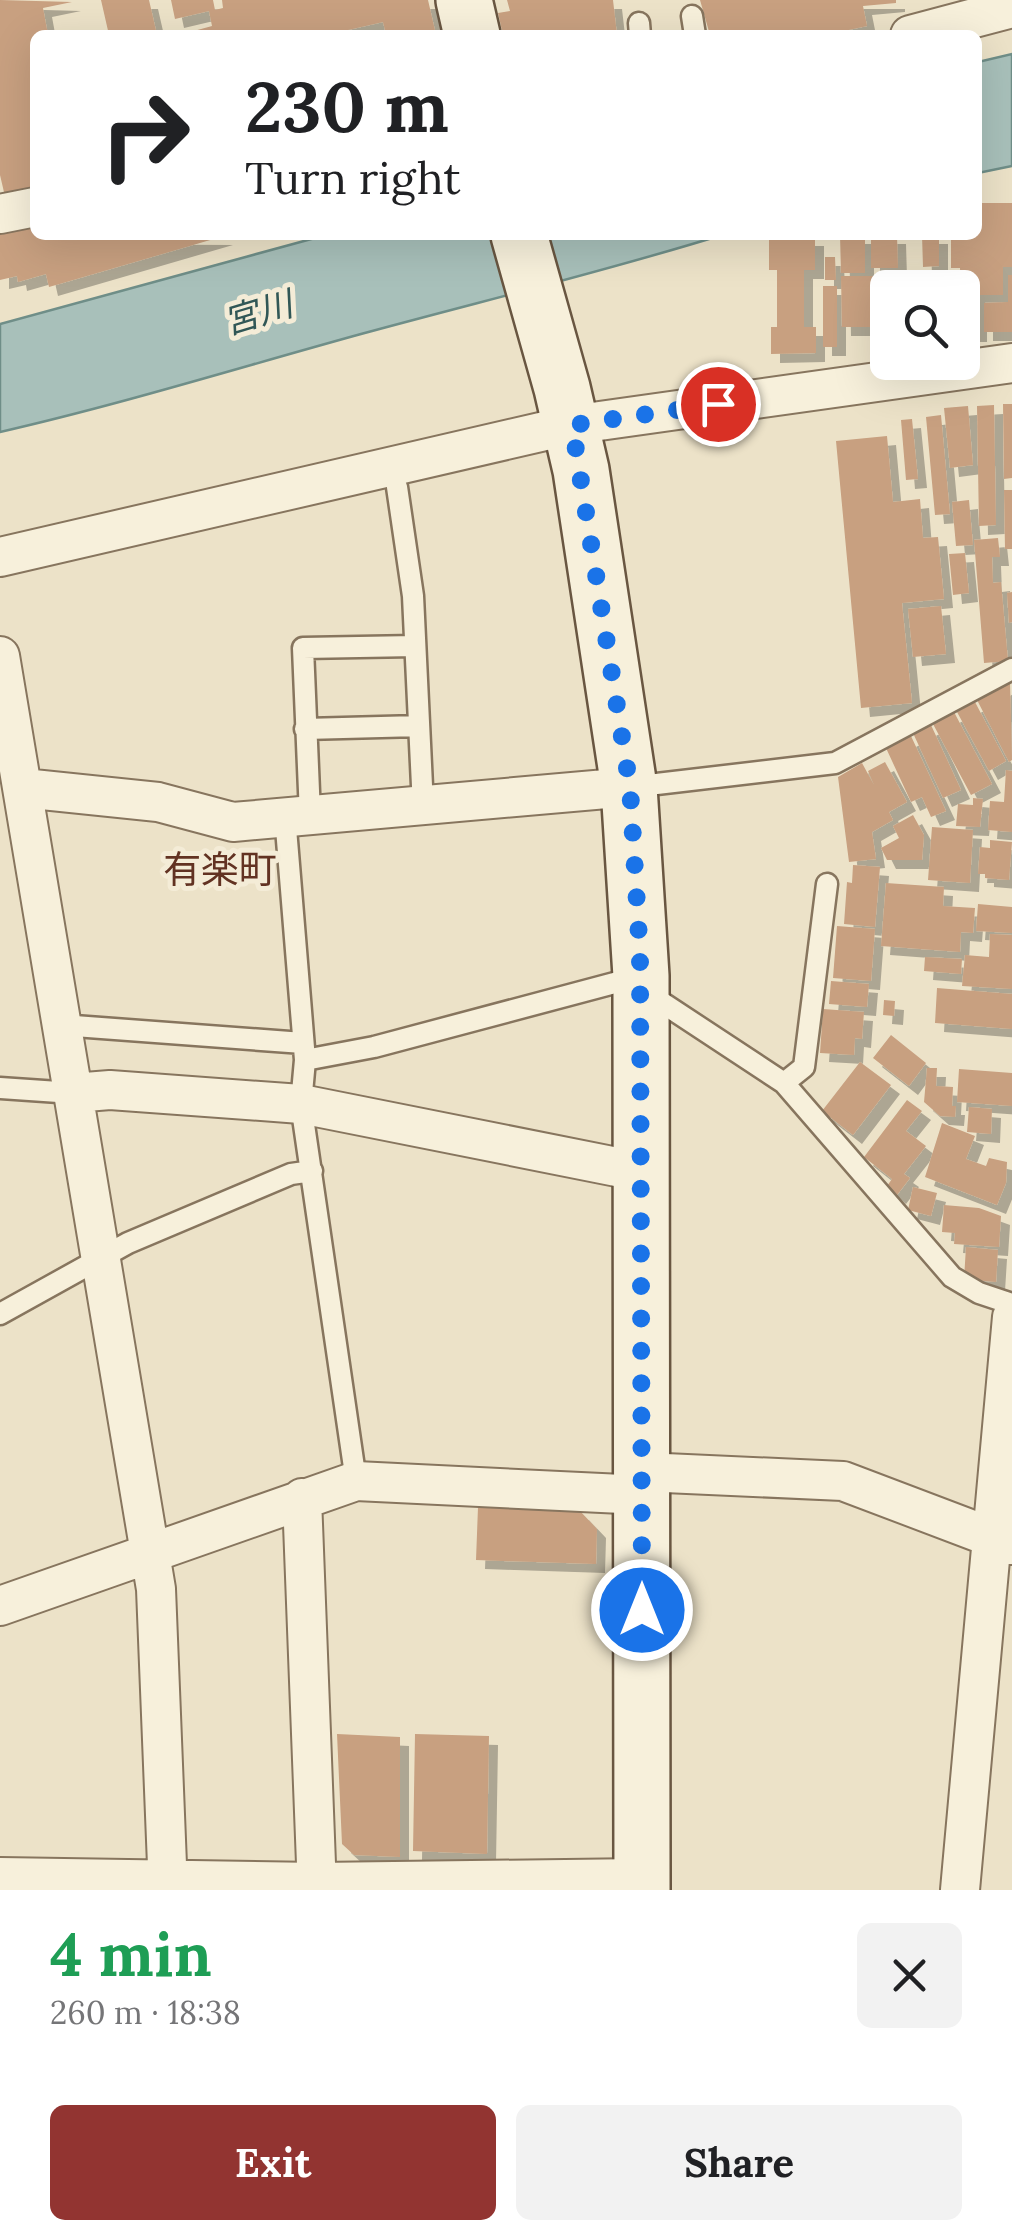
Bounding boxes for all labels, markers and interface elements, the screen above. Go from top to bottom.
text: 230 m [245,62,449,151]
icon: right [80,70,210,200]
text: Turn right [245,149,461,206]
map controls [870,270,980,380]
button: search [870,270,980,380]
water label: 宮川 [218,280,302,344]
pin [676,362,761,447]
icon: arrive [691,377,746,432]
district label: 有楽町 [163,845,277,893]
position arrow [590,1558,694,1662]
text: 4 min [50,1916,212,1992]
button: close [857,1923,962,2028]
text: 260 m · 18:38 [50,1992,241,2033]
button: Exit [50,2105,496,2220]
button: Share [516,2105,962,2220]

